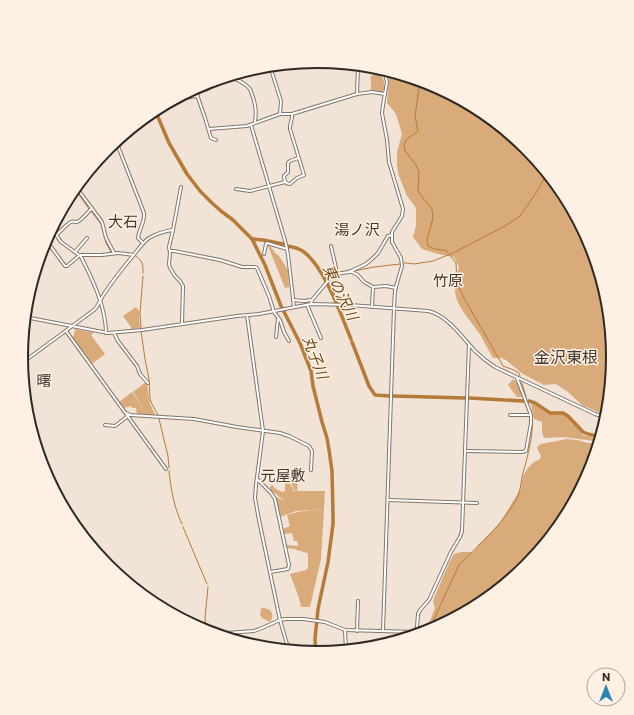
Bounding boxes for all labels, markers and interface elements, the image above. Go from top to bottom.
district label: 大石 [108,212,138,230]
district label: 湯ノ沢 [334,220,380,238]
water label: 東の沢川 [320,261,363,325]
district label: 竹原 [433,271,463,289]
water label: 丸子川 [300,333,333,383]
district label: 金沢東根 [534,347,598,366]
district label: 曙 [36,371,52,389]
district label: 元屋敷 [260,466,306,484]
north arrow [586,667,626,707]
text: N [602,670,610,683]

